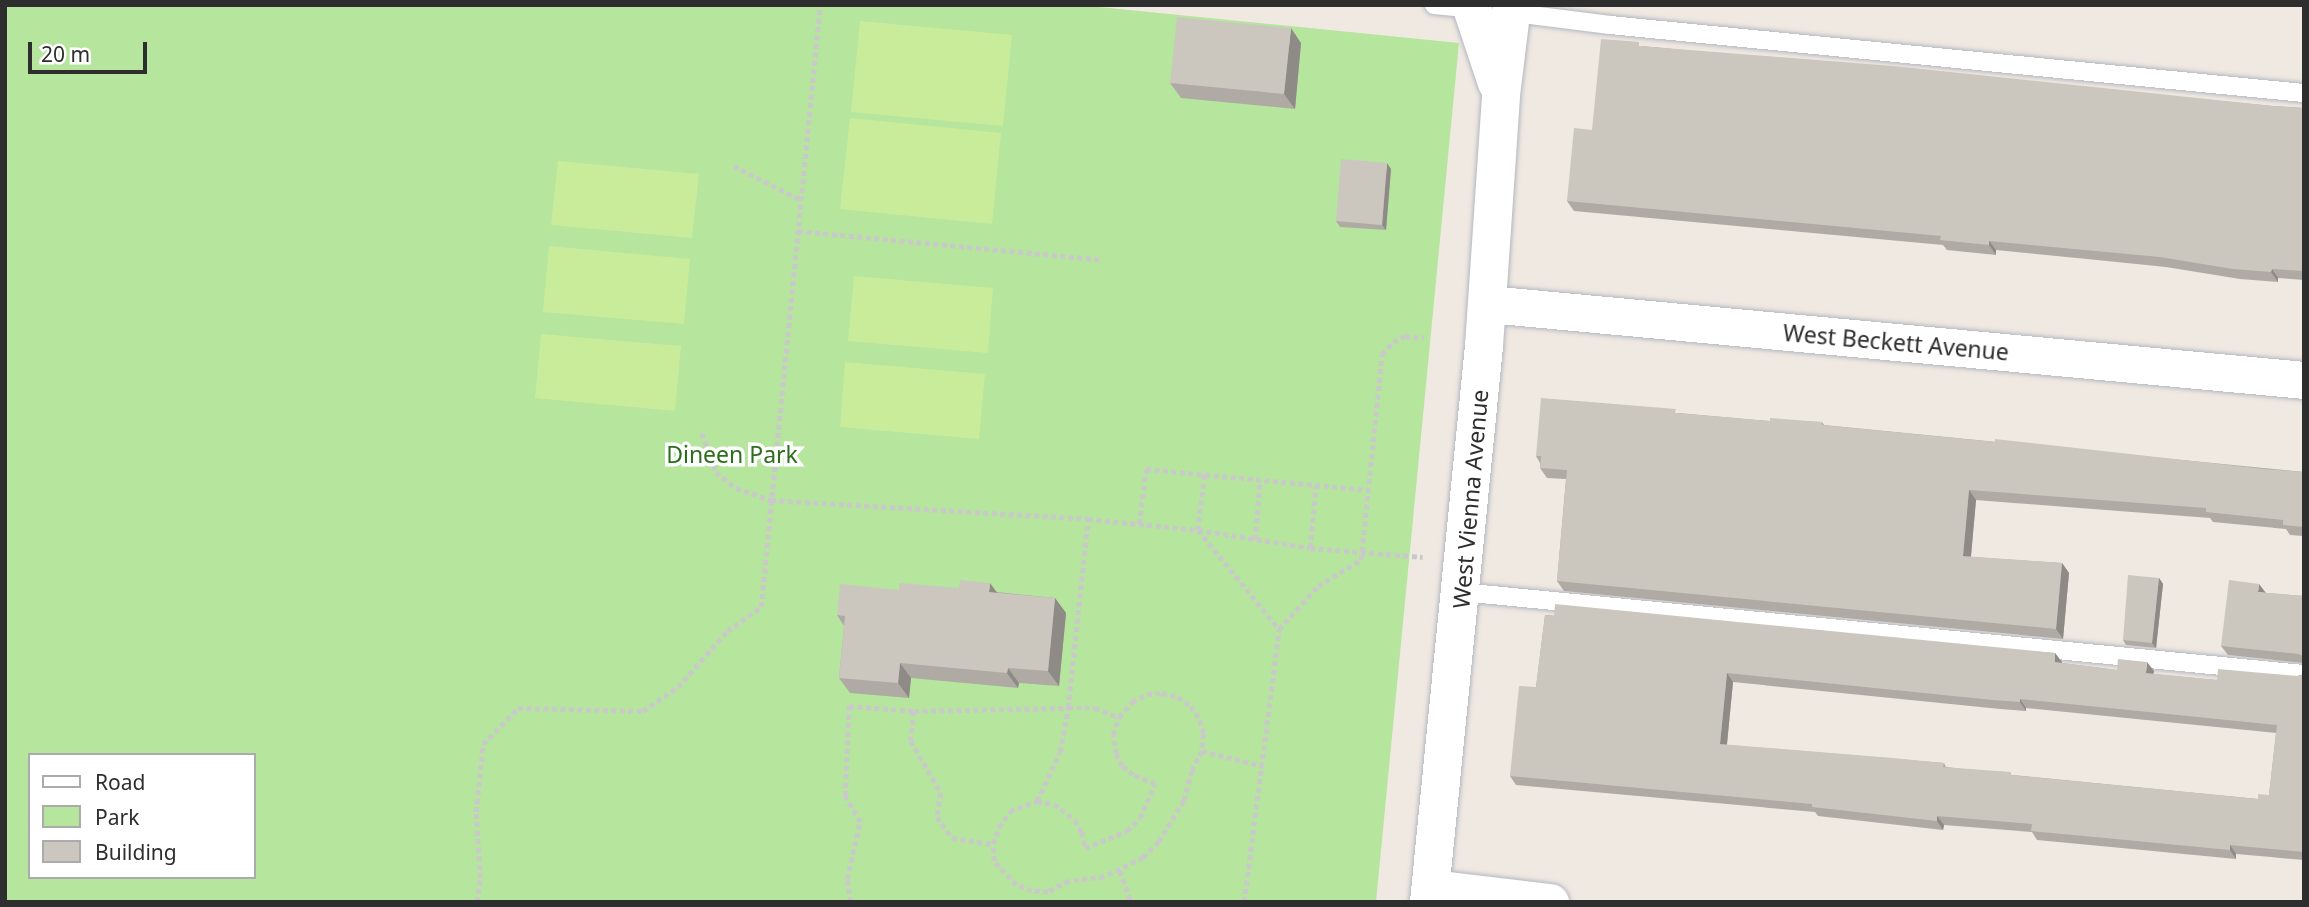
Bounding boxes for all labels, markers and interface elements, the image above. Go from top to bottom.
scale bar [32,28,150,72]
text: 20 m [41,40,90,68]
street label: West Beckett Avenue [1782,318,2010,366]
street label: West Vienna Avenue [1447,388,1493,610]
park label: Dineen Park [666,440,798,468]
legend [28,753,256,879]
text: Road [95,768,145,796]
text: Park [95,803,139,831]
text: Building [95,838,177,866]

